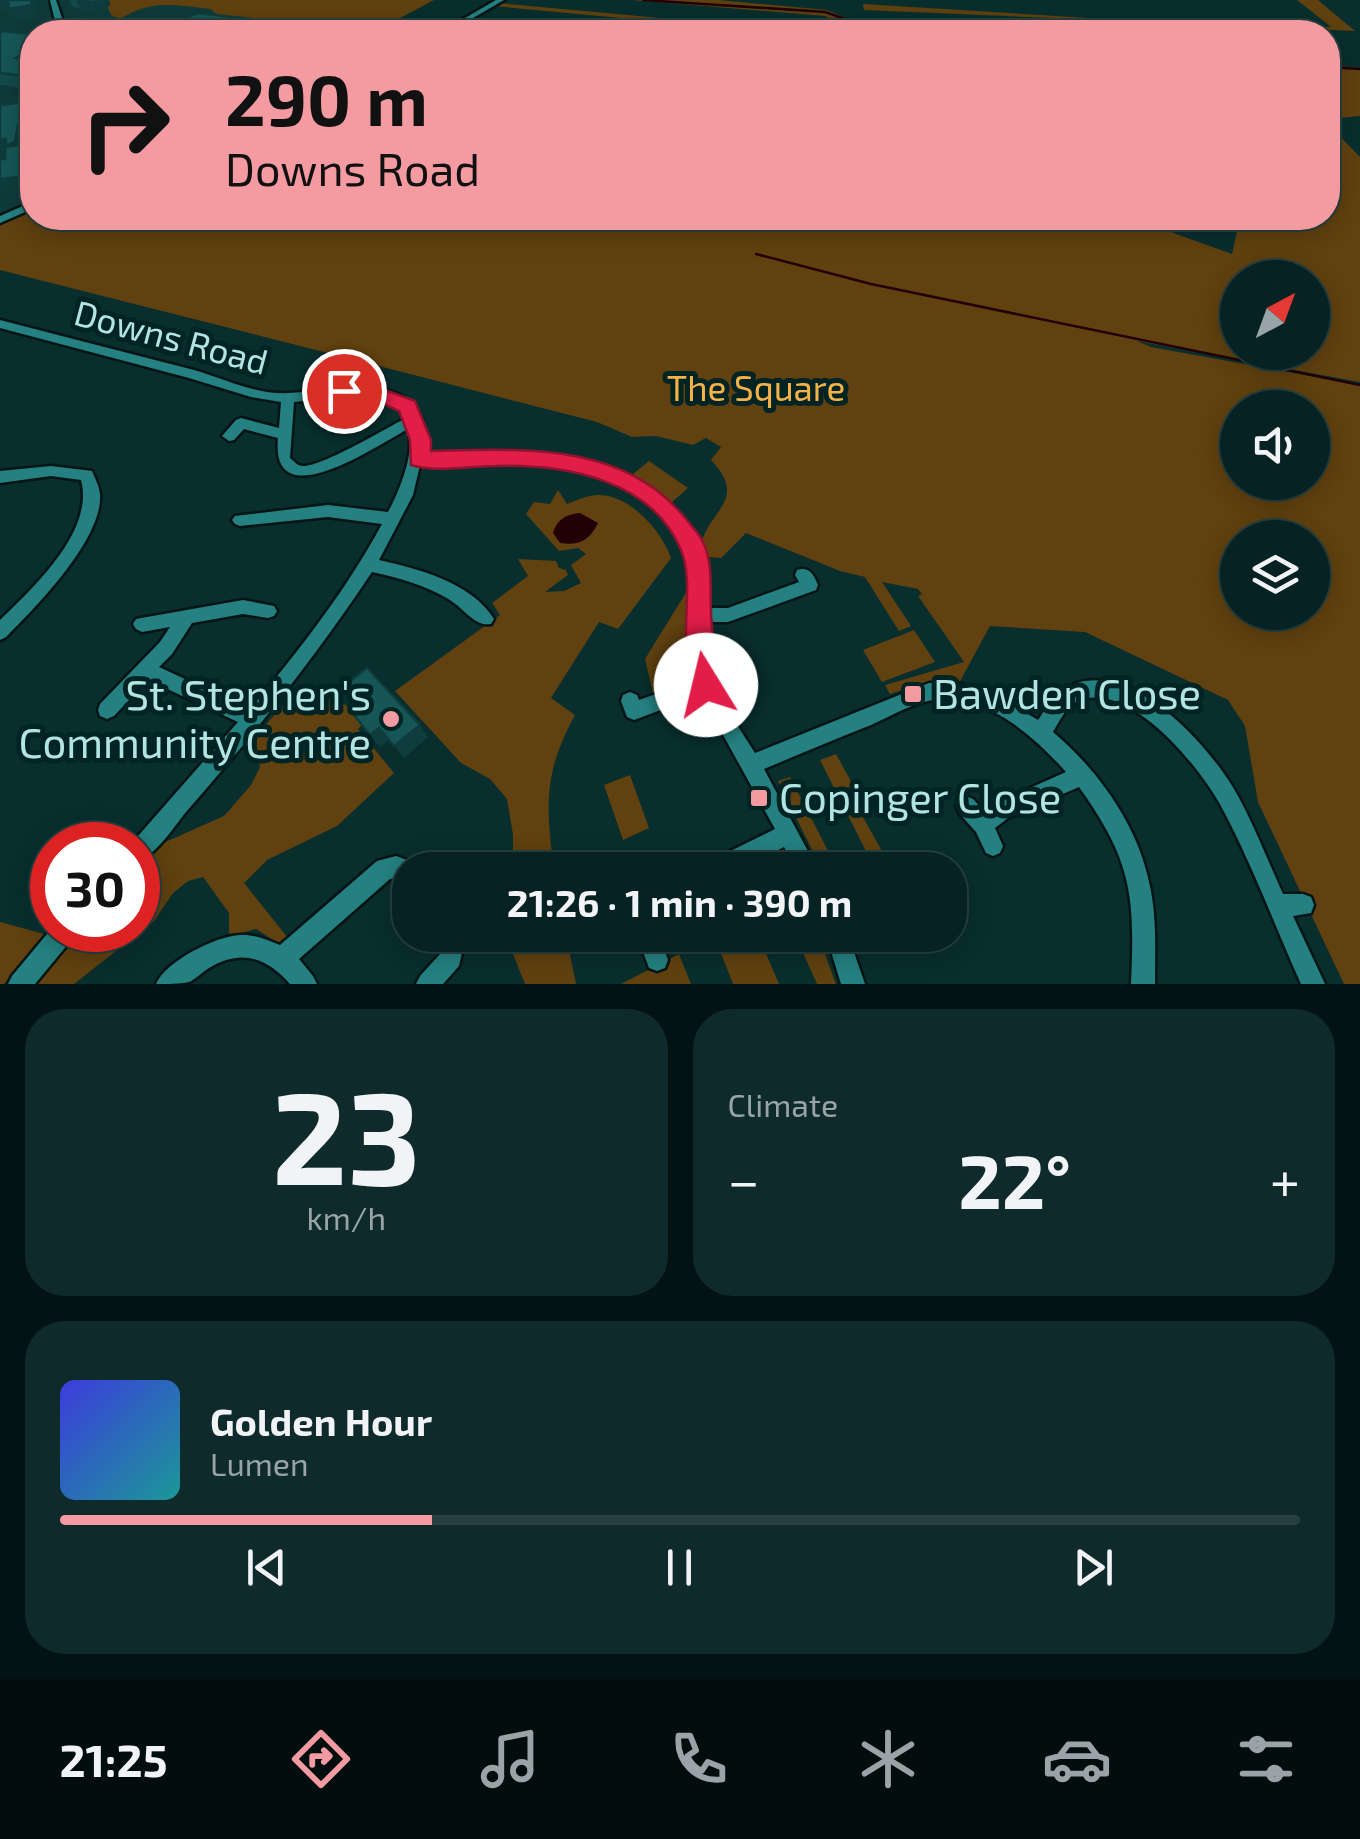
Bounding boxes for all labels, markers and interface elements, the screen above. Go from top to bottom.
text: 290 m [225,56,428,140]
icon: right [60,60,190,190]
text: Downs Road [225,141,480,195]
north arrow [1220,260,1330,370]
map controls [1220,260,1330,630]
street label: Downs Road [70,290,273,382]
pin [302,349,387,434]
icon: arrive [317,364,372,419]
park label: The Square [667,366,845,408]
button: sound [1220,390,1330,500]
button: layers [1220,520,1330,630]
position arrow [654,633,758,737]
place label: Bawden Close [933,667,1201,717]
place label: St. Stephen's Community Centre [18,668,371,766]
marker: Bawden Close [902,683,924,705]
marker: St. Stephen's Community Centre [380,708,402,730]
place label: Copinger Close [779,771,1061,821]
marker: Copinger Close [748,787,770,809]
speed limit sign: 30 [30,822,160,952]
text: 21:26 · 1 min · 390 m [507,879,852,925]
text: 23 [272,1055,421,1211]
text: Climate [728,1085,838,1123]
text: 22° [958,1134,1071,1224]
text: − [728,1146,760,1212]
text: + [1270,1146,1300,1212]
text: km/h [307,1198,386,1236]
text: Golden Hour [210,1398,432,1444]
text: Lumen [210,1444,309,1482]
icon: previous [239,1540,294,1595]
icon: pause [652,1540,707,1595]
icon: next [1066,1540,1121,1595]
icon: directions [286,1724,356,1794]
icon: music [475,1724,545,1794]
icon: phone [664,1724,734,1794]
icon: climate [853,1724,923,1794]
icon: car [1042,1724,1112,1794]
icon: filters [1231,1724,1301,1794]
text: 21:25 [59,1732,168,1786]

